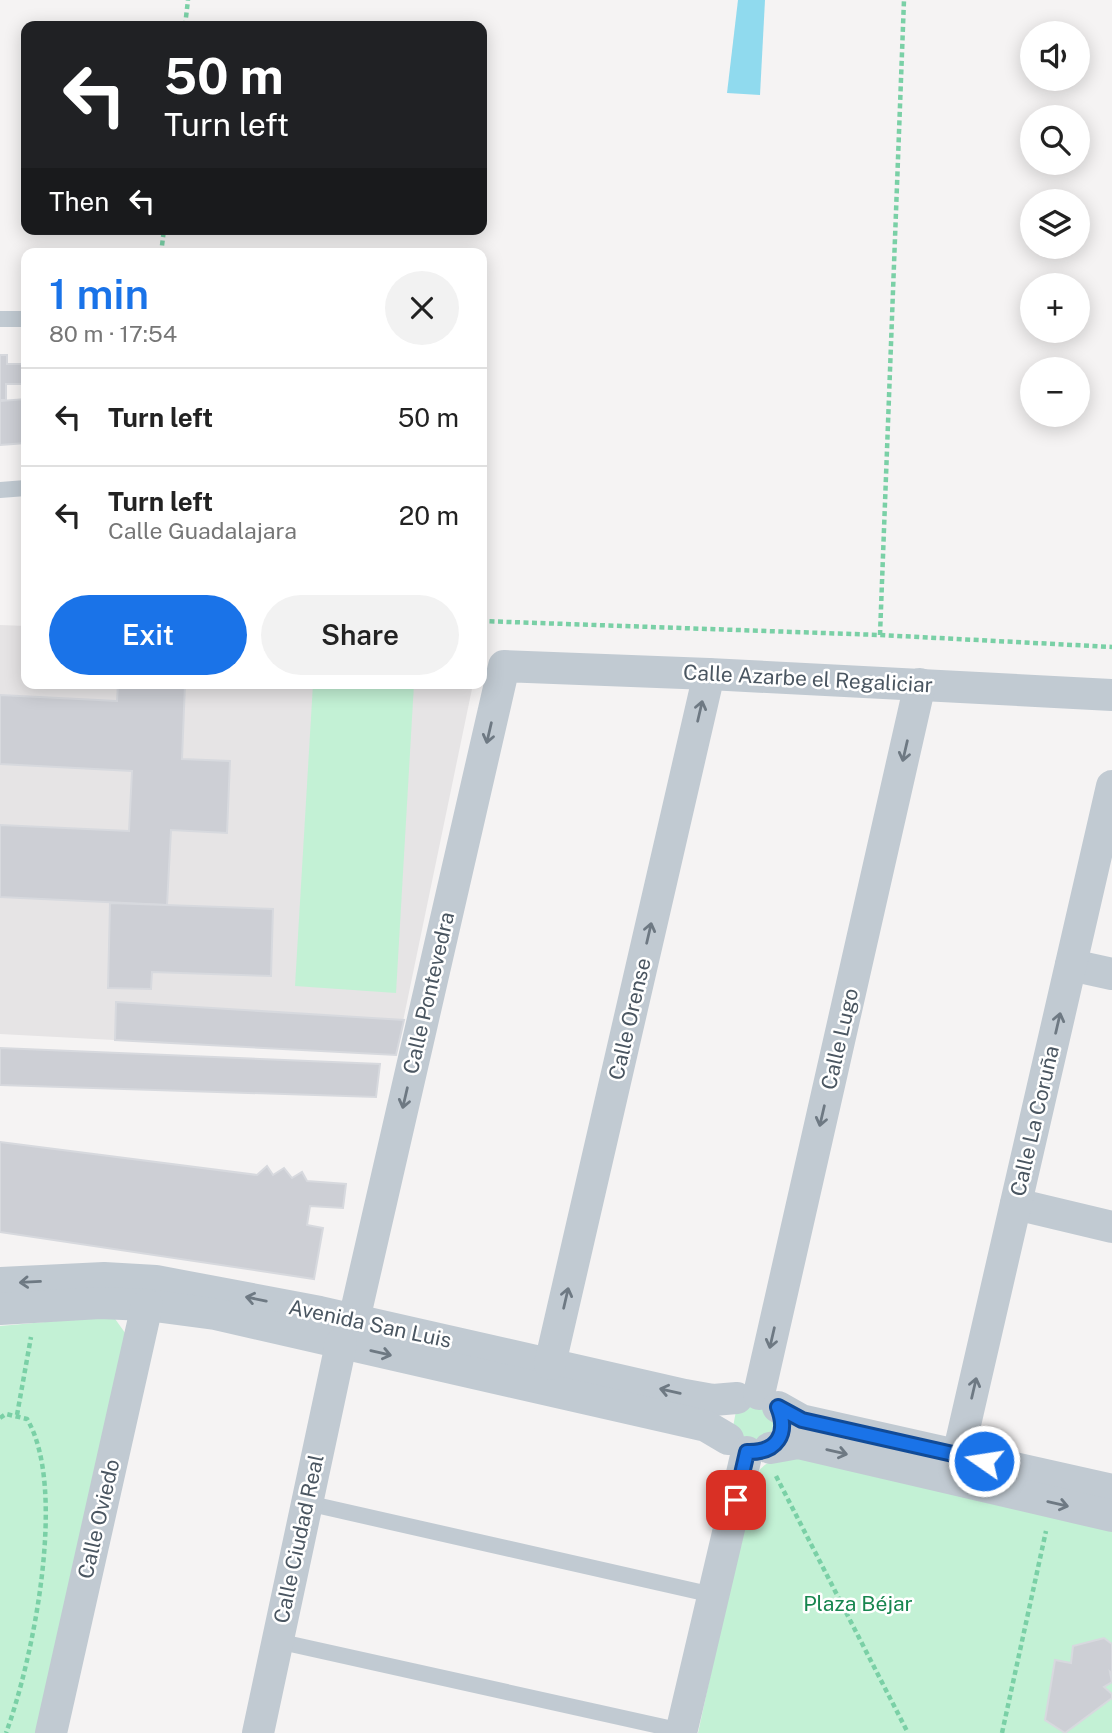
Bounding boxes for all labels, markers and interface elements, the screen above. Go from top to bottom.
map controls [1020,21,1090,427]
button: sound [1020,21,1090,91]
text: 50 m [164,47,284,105]
icon: left [49,49,140,140]
button: search [1020,105,1090,175]
text: Turn left [164,106,289,143]
icon: left [123,182,161,220]
text: Then [49,186,109,217]
button: layers [1020,189,1090,259]
text: 1 min [49,269,149,318]
button: close [385,271,459,345]
button: + [1020,273,1090,343]
text: 80 m · 17:54 [49,320,177,347]
button: − [1020,357,1090,427]
icon: left [49,398,87,436]
text: Turn left [108,402,213,433]
text: 50 m [398,402,459,433]
text: Turn left [108,486,213,517]
icon: left [49,496,87,534]
text: 20 m [399,500,459,531]
text: Calle Guadalajara [108,517,297,544]
button: Exit [49,595,247,675]
button: Share [261,595,459,675]
street label: Calle Azarbe el Regaliciar [683,659,933,698]
one-way arrow [694,700,708,723]
one-way arrow [481,721,495,744]
one-way arrow [898,739,911,762]
street label: Calle Pontevedra [398,910,459,1076]
one-way arrow [643,922,657,945]
street label: Calle Orense [603,955,656,1082]
street label: Calle Lugo [816,986,863,1092]
one-way arrow [1051,1012,1065,1035]
street label: Calle La Coruña [1005,1043,1064,1199]
one-way arrow [398,1086,412,1109]
one-way arrow [815,1104,828,1127]
one-way arrow [20,1276,42,1289]
one-way arrow [560,1287,573,1310]
one-way arrow [245,1292,268,1306]
street label: Avenida San Luis [286,1294,454,1353]
one-way arrow [764,1326,778,1349]
one-way arrow [369,1347,392,1360]
one-way arrow [967,1377,981,1400]
one-way arrow [659,1384,681,1397]
position arrow [947,1424,1021,1498]
one-way arrow [825,1446,848,1459]
street label: Calle Ciudad Real [268,1452,329,1626]
street label: Calle Oviedo [73,1457,124,1581]
pin [706,1470,766,1530]
icon: arrive [717,1481,755,1519]
one-way arrow [1046,1497,1069,1511]
park label: Plaza Béjar [803,1591,913,1616]

